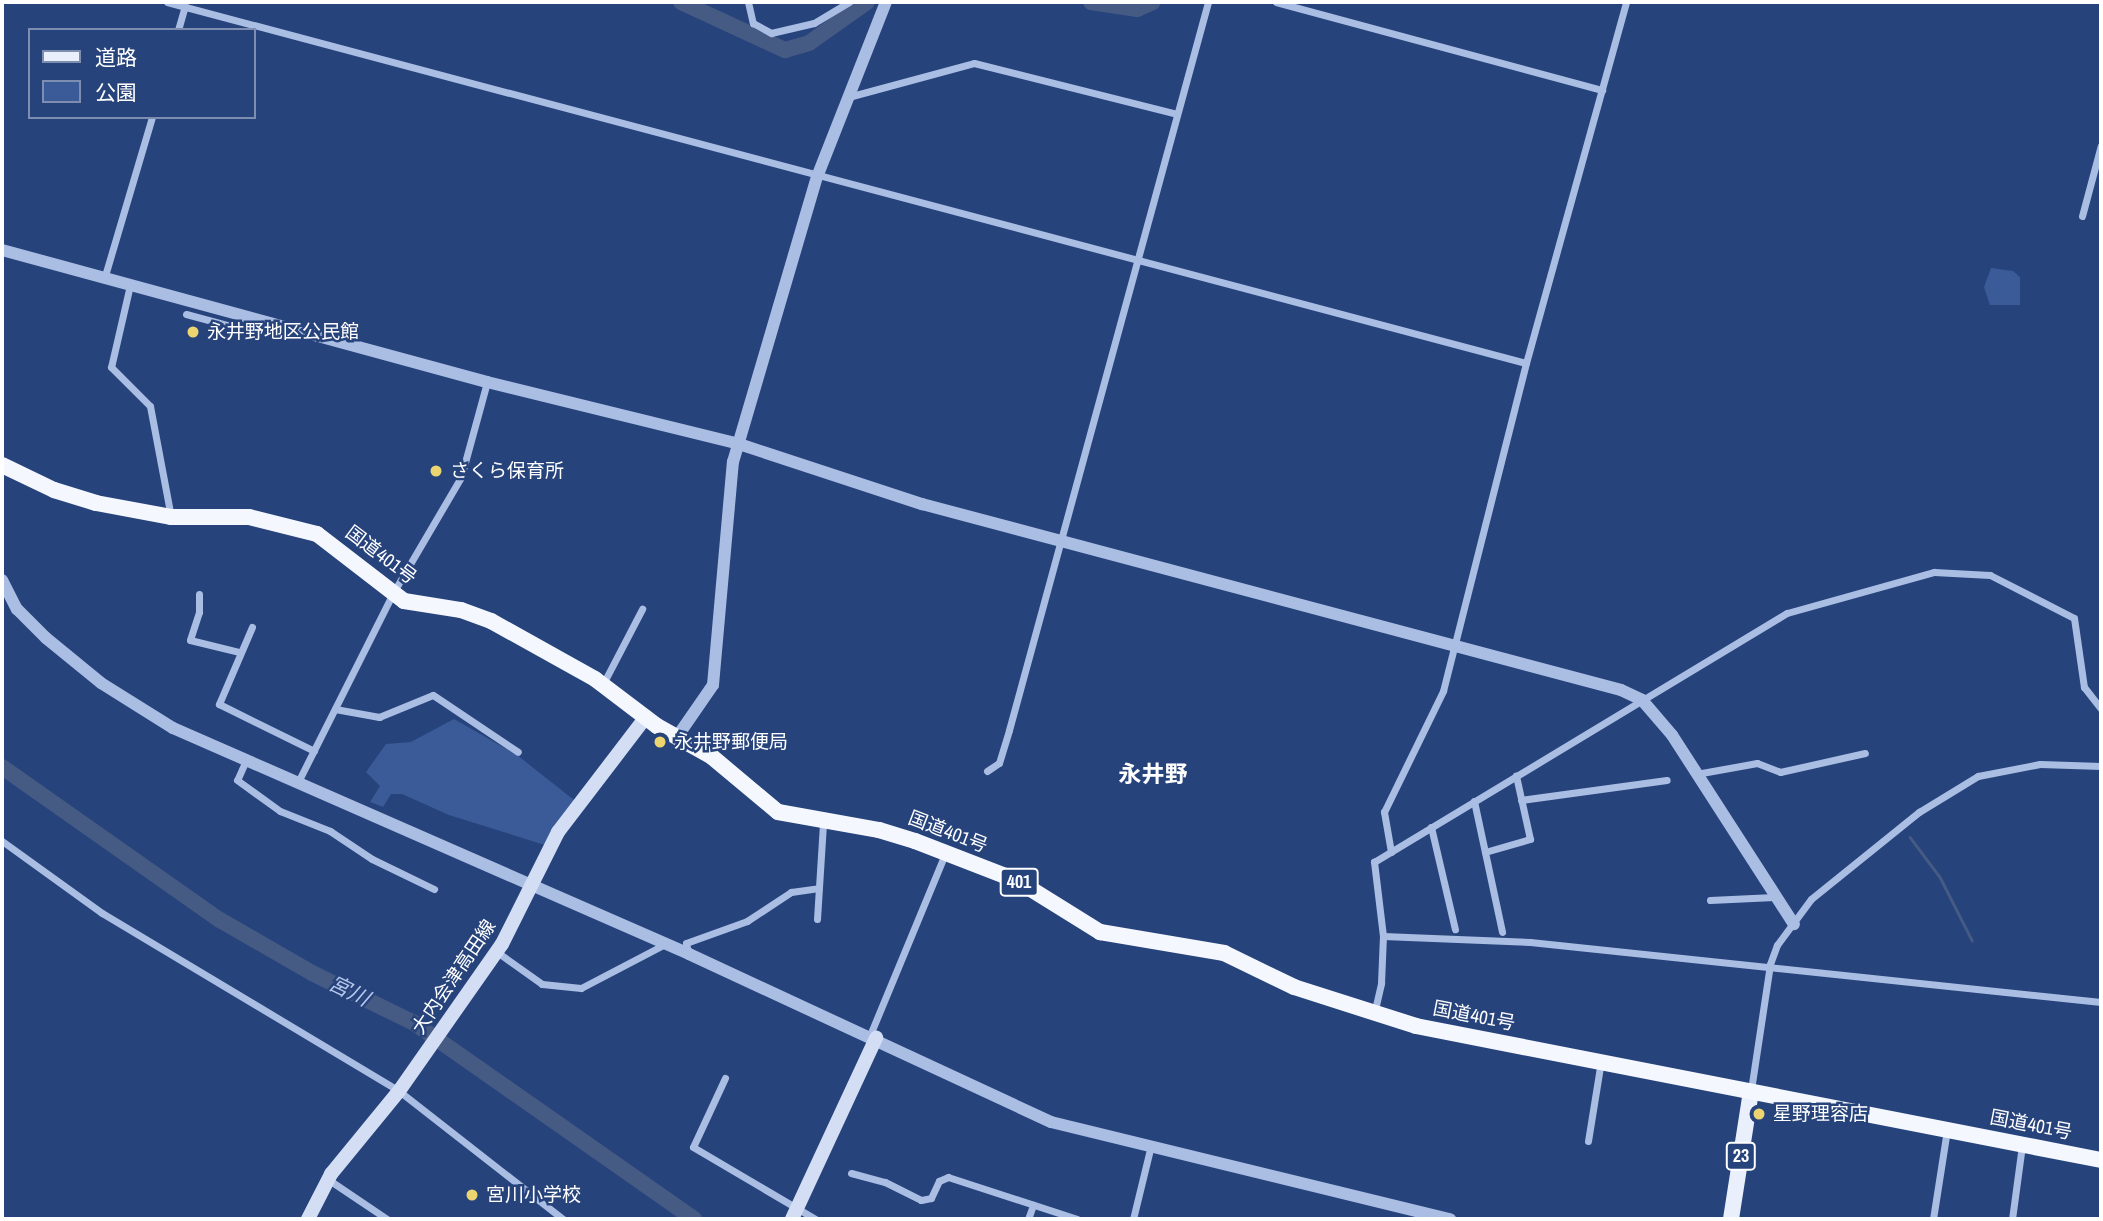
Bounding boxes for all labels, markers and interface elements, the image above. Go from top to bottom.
legend [28,28,256,119]
text: 道路 [95,43,137,72]
text: 公園 [95,78,137,107]
place label: 永井野地区公民館 [207,321,359,343]
marker: 永井野地区公民館 [185,324,201,340]
place label: さくら保育所 [450,460,564,482]
marker: さくら保育所 [428,463,444,479]
street label: 国道401号 [341,521,421,589]
place label: 永井野郵便局 [674,731,788,753]
marker: 永井野郵便局 [652,734,668,750]
district label: 永井野 [1119,760,1187,788]
street label: 国道401号 [905,806,991,858]
road number: 401 [998,868,1040,897]
street label: 大内会津高田線 [407,915,501,1039]
water label: 宮川 [325,970,373,1012]
street label: 国道401号 [1431,997,1517,1035]
place label: 星野理容店 [1773,1103,1868,1125]
marker: 星野理容店 [1751,1106,1767,1122]
street label: 国道401号 [1988,1106,2074,1144]
road number: 23 [1725,1142,1757,1170]
place label: 宮川小学校 [486,1184,581,1206]
marker: 宮川小学校 [464,1187,480,1203]

